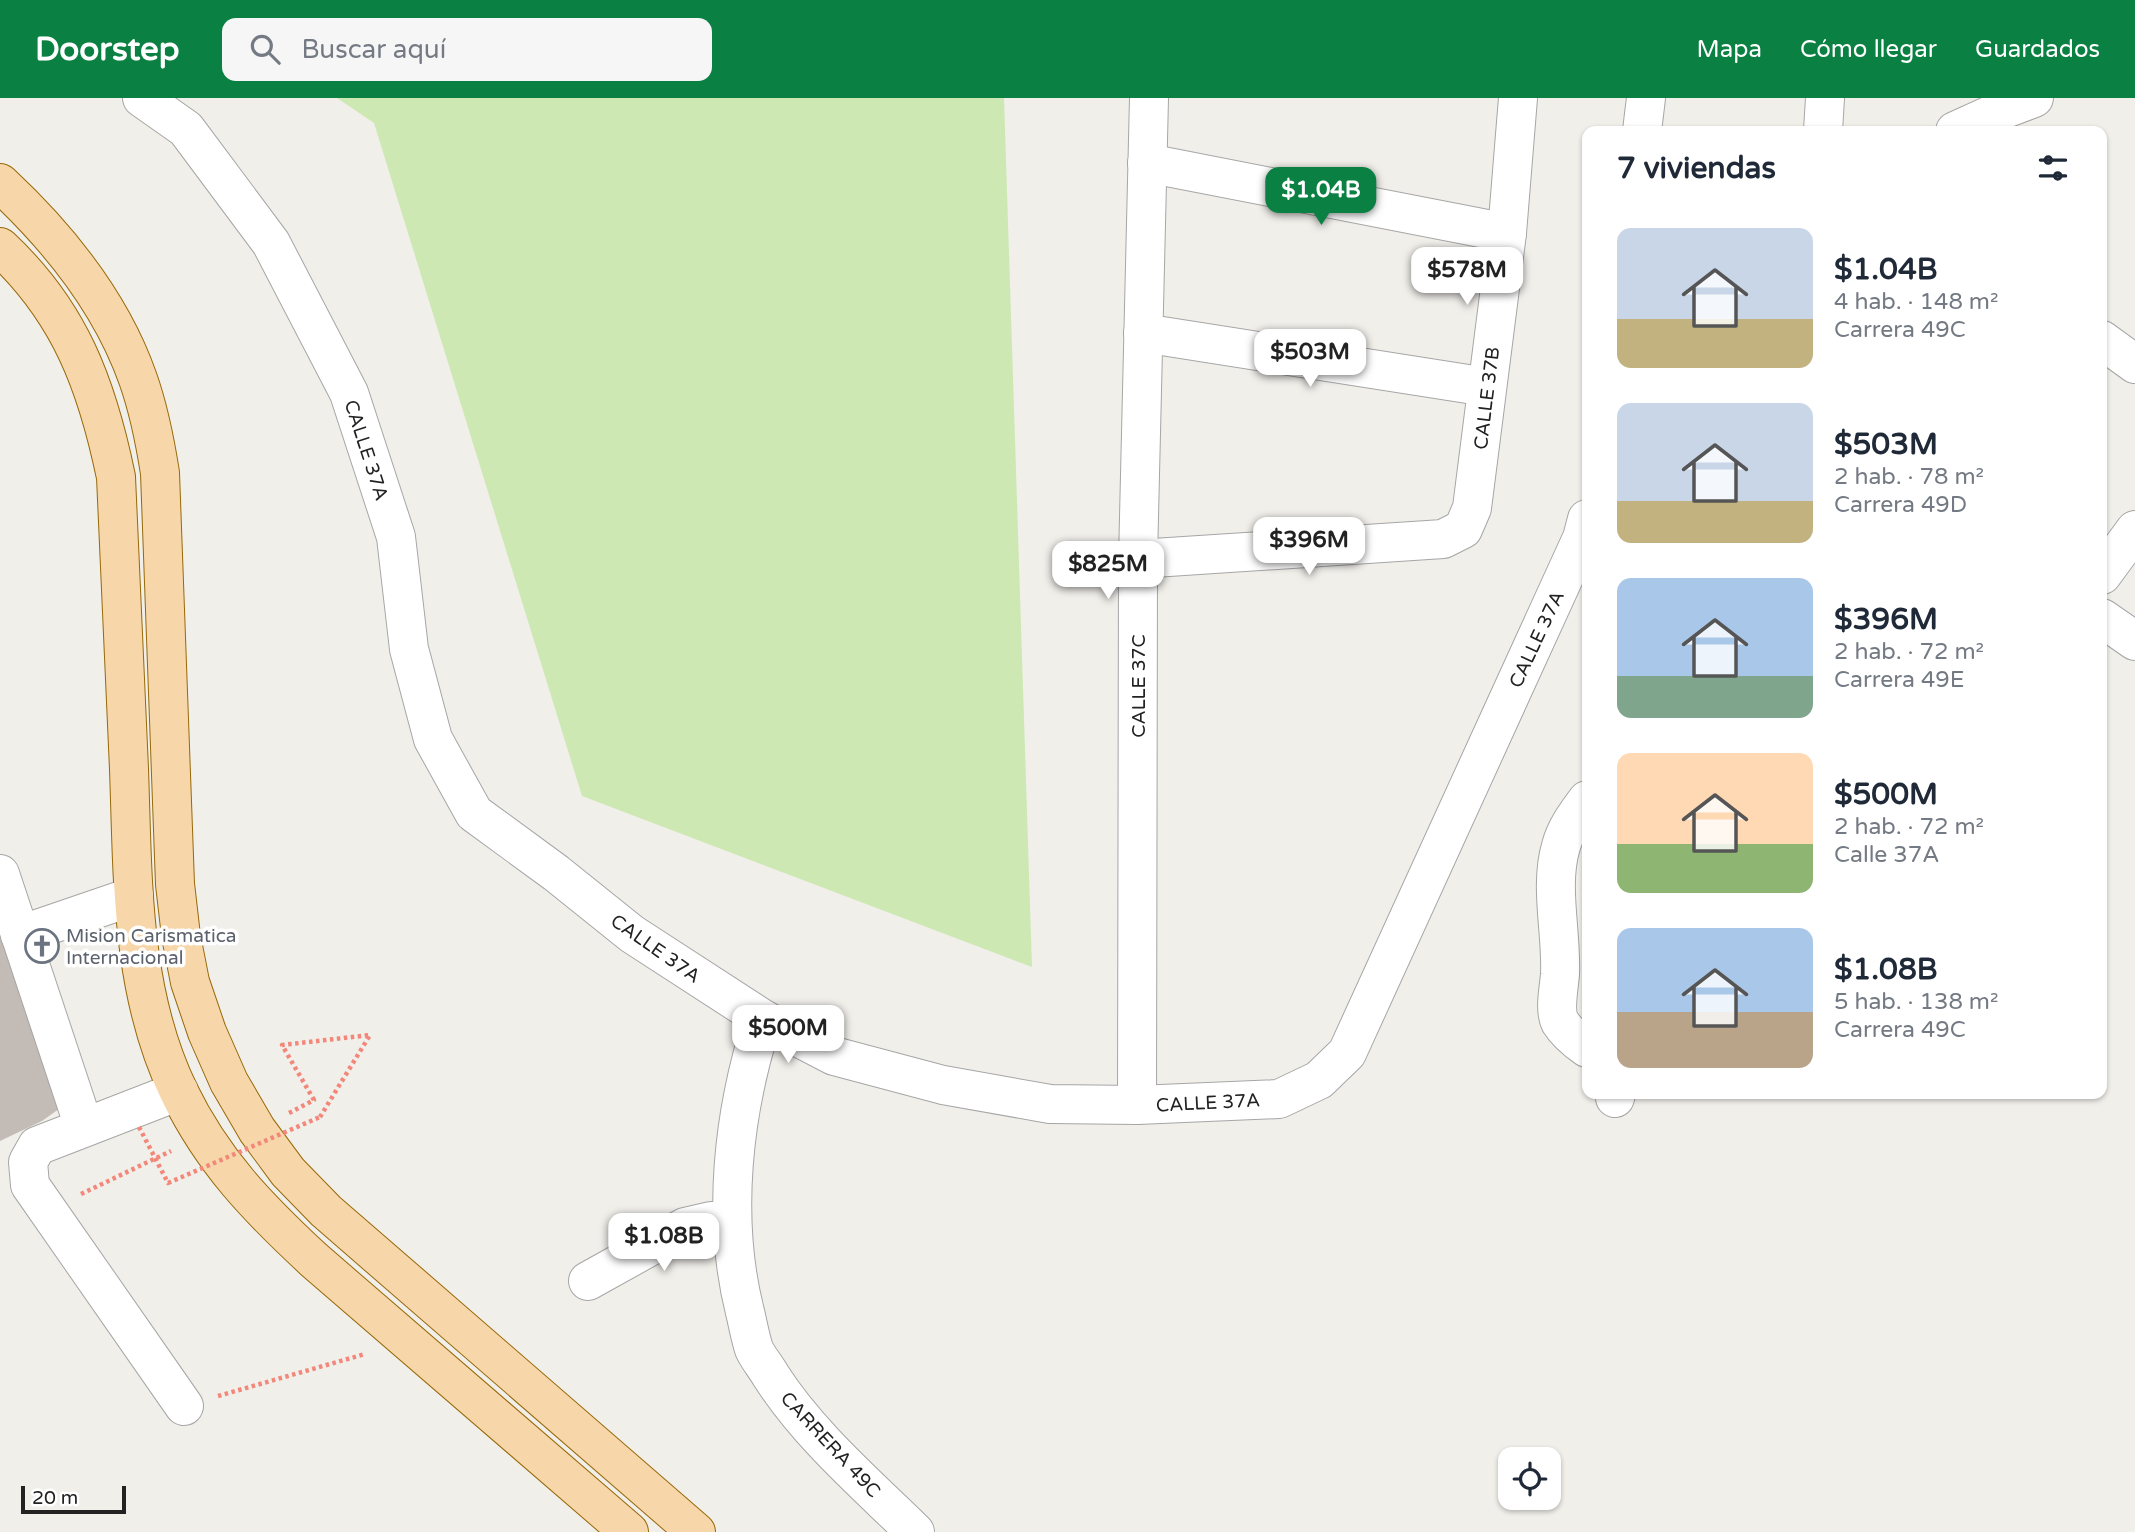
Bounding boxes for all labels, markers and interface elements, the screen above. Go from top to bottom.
search box [222,18,712,81]
text: Doorstep [35,30,180,69]
icon: search [246,30,284,68]
text: Buscar aquí [302,34,446,65]
text: Mapa [1697,35,1762,64]
text: Cómo llegar [1800,35,1937,64]
text: Guardados [1975,35,2100,64]
icon: filters [2034,149,2072,187]
text: 7 viviendas [1617,150,1776,187]
pin: $1.04B [1264,167,1378,227]
text: $1.04B [1281,176,1361,204]
pin: $578M [1418,248,1516,307]
text: $1.04B [1834,251,1938,288]
text: $578M [1427,256,1507,284]
icon: home [1673,256,1757,340]
text: 4 hab. · 148 m² [1834,288,1999,316]
text: Carrera 49C [1834,316,1966,344]
pin: $503M [1261,330,1359,389]
text: $503M [1270,338,1350,366]
street label: CALLE 37B [1470,345,1504,451]
street label: CALLE 37A [339,397,393,503]
text: $503M [1834,426,1938,463]
icon: home [1673,431,1757,515]
text: 2 hab. · 78 m² [1834,463,1984,491]
text: Carrera 49D [1834,491,1967,519]
pin: $396M [1260,518,1358,577]
text: $396M [1269,526,1349,554]
pin: $825M [1059,542,1157,601]
text: $825M [1068,550,1148,578]
street label: CALLE 37A [1505,587,1569,691]
text: $396M [1834,601,1938,638]
icon: home [1673,606,1757,690]
street label: CALLE 37C [1128,634,1150,738]
text: 2 hab. · 72 m² [1834,638,1984,666]
text: Carrera 49E [1834,666,1964,694]
text: $500M [1834,776,1938,813]
icon: home [1673,781,1757,865]
text: 2 hab. · 72 m² [1834,813,1984,841]
text: Calle 37A [1834,841,1939,869]
street label: CALLE 37A [606,910,704,988]
place label: Mision Carismatica Internacional [66,925,237,969]
church icon: Mision Carismatica Internacional [23,927,61,965]
text: $1.08B [1834,951,1938,988]
icon: home [1673,956,1757,1040]
text: 5 hab. · 138 m² [1834,988,1999,1016]
pin: $500M [739,1006,837,1065]
text: $500M [748,1014,828,1042]
text: Carrera 49C [1834,1016,1966,1044]
street label: CALLE 37A [1155,1089,1261,1117]
pin: $1.08B [607,1214,721,1273]
text: $1.08B [624,1222,704,1250]
street label: CARRERA 49C [776,1387,885,1502]
map controls [1498,1447,1561,1510]
button: locate [1498,1447,1561,1510]
scale bar [21,1483,126,1515]
text: 20 m [32,1487,78,1509]

